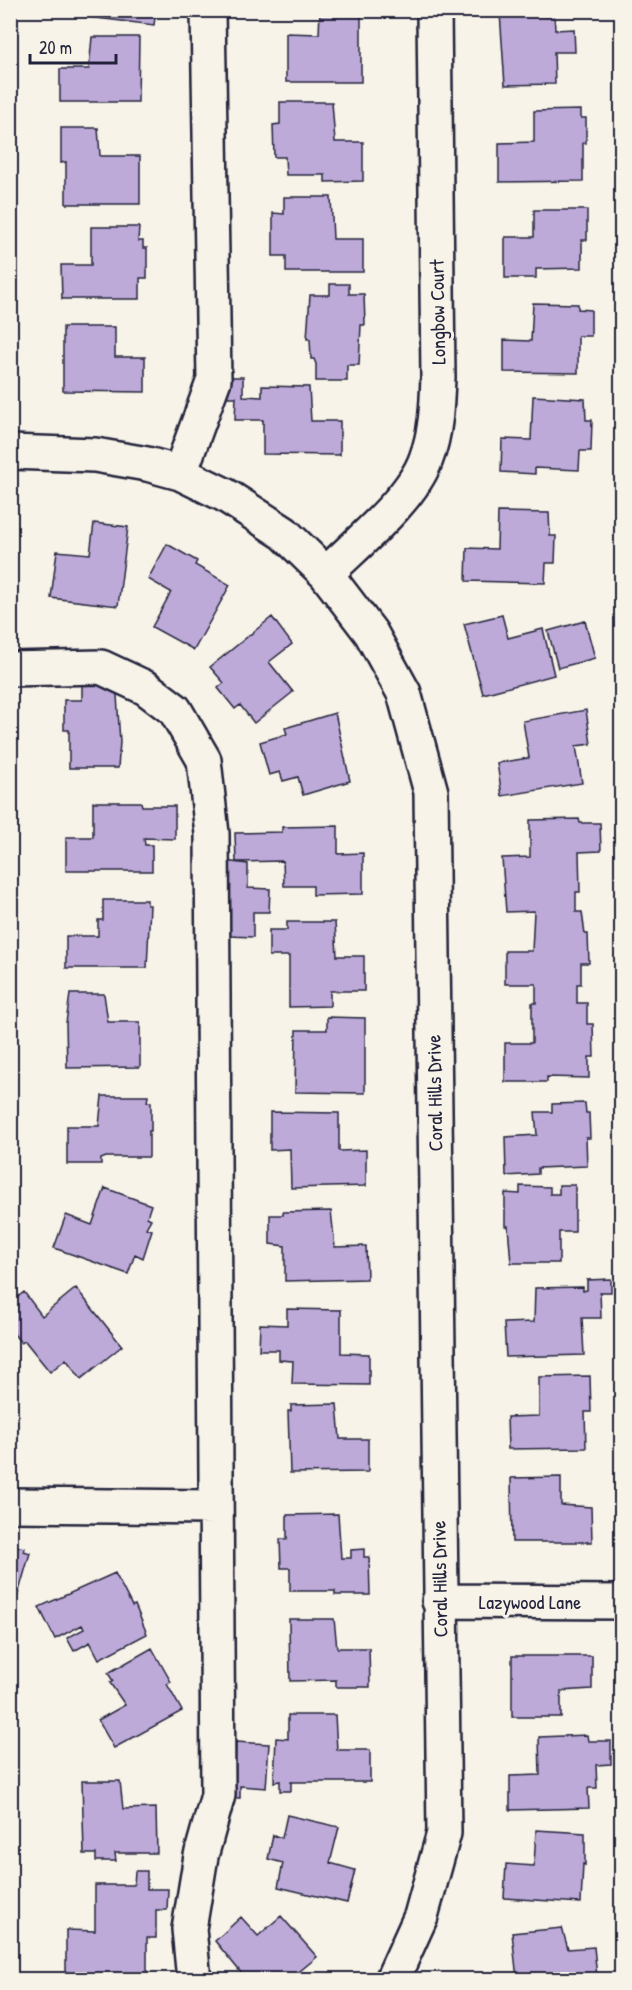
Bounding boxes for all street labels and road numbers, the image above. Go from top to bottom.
street label: Longbow Court [423,258,451,365]
street label: Coral Hills Drive [419,1034,449,1152]
street label: Coral Hills Drive [424,1520,454,1638]
street label: Lazywood Lane [479,1588,581,1615]

